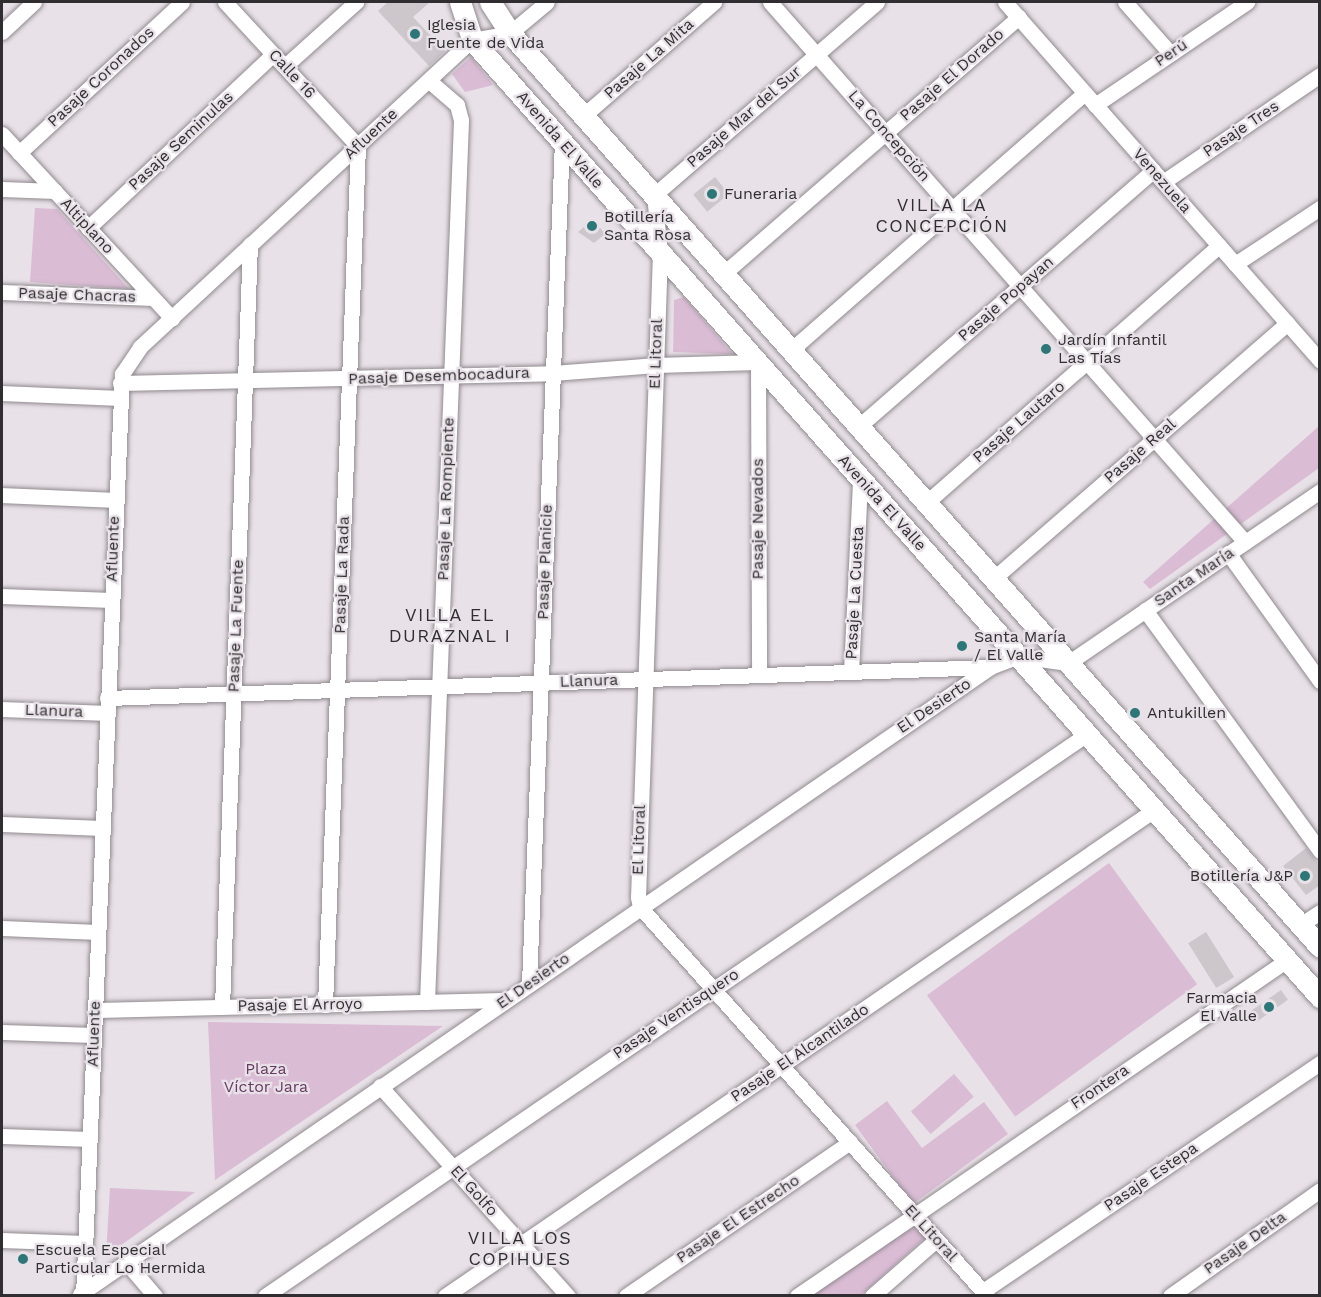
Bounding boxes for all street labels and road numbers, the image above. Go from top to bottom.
street label: Pasaje La Mita [600,15,698,103]
street label: Pasaje Coronados [44,23,158,131]
street label: Pasaje El Dorado [896,24,1008,126]
street label: Perú [1151,35,1191,71]
street label: Calle 16 [264,45,320,103]
street label: Pasaje Mar del Sur [683,62,805,172]
street label: La Concepción [844,86,934,186]
street label: Pasaje Seminulas [125,87,237,195]
street label: Avenida El Valle [512,87,608,193]
street label: Pasaje Tres [1199,97,1283,161]
street label: Afluente [340,104,402,164]
street label: Venezuela [1129,145,1195,217]
street label: Altiplano [56,194,118,258]
street label: Pasaje Popayan [954,252,1058,346]
street label: Pasaje Chacras [18,283,136,307]
street label: El Litoral [645,318,667,390]
street label: Pasaje Desembocadura [348,363,530,389]
street label: Pasaje Lautaro [969,377,1069,467]
street label: Pasaje Real [1100,415,1180,487]
street label: Pasaje La Rompiente [434,417,458,581]
street label: Avenida El Valle [833,450,931,556]
street label: Pasaje Nevados [748,458,768,580]
street label: Pasaje Planicie [533,504,557,620]
street label: Afluente [102,516,124,582]
street label: Pasaje La Rada [330,516,354,634]
street label: Pasaje La Cuesta [842,526,868,660]
street label: Santa María [1150,543,1238,611]
street label: Pasaje La Fuente [224,559,248,693]
street label: Llanura [559,670,619,692]
street label: El Desierto [893,674,975,738]
street label: Llanura [24,700,84,722]
street label: El Litoral [628,804,650,876]
street label: El Desierto [492,949,574,1013]
street label: Pasaje Ventisquero [609,965,743,1063]
street label: Pasaje El Arroyo [237,994,363,1016]
street label: Pasaje El Alcantilado [727,999,873,1107]
street label: Afluente [83,1001,105,1067]
street label: Frontera [1067,1061,1133,1113]
street label: Pasaje Estepa [1100,1139,1202,1215]
street label: El Golfo [446,1161,502,1221]
street label: Pasaje El Estrecho [672,1170,804,1268]
street label: El Litoral [900,1200,962,1266]
street label: Pasaje Delta [1200,1208,1290,1278]

